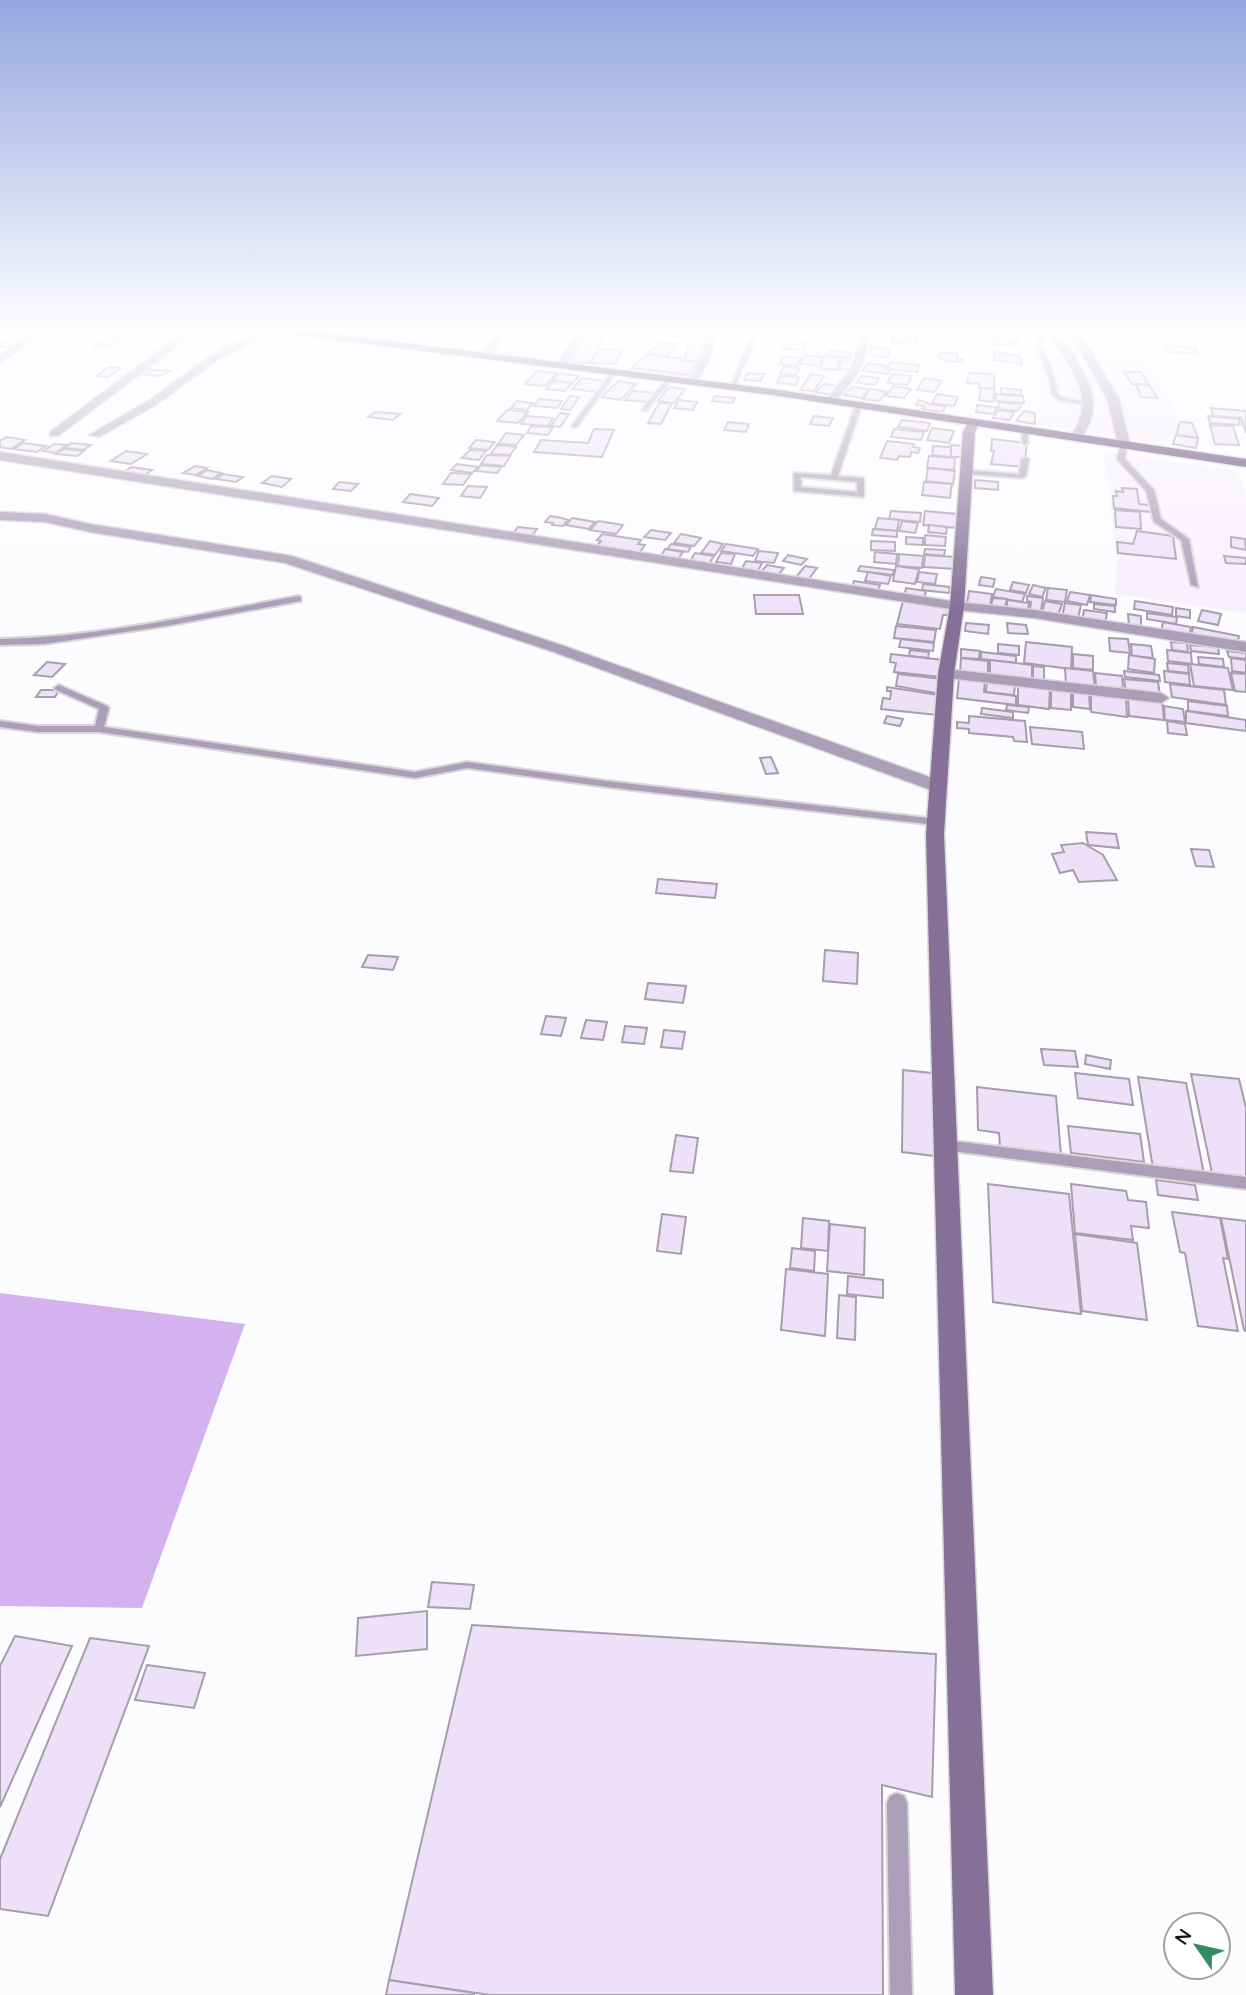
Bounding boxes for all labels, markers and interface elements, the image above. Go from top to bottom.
north arrow [1162,1911,1232,1981]
text: N [1169,1924,1197,1949]

